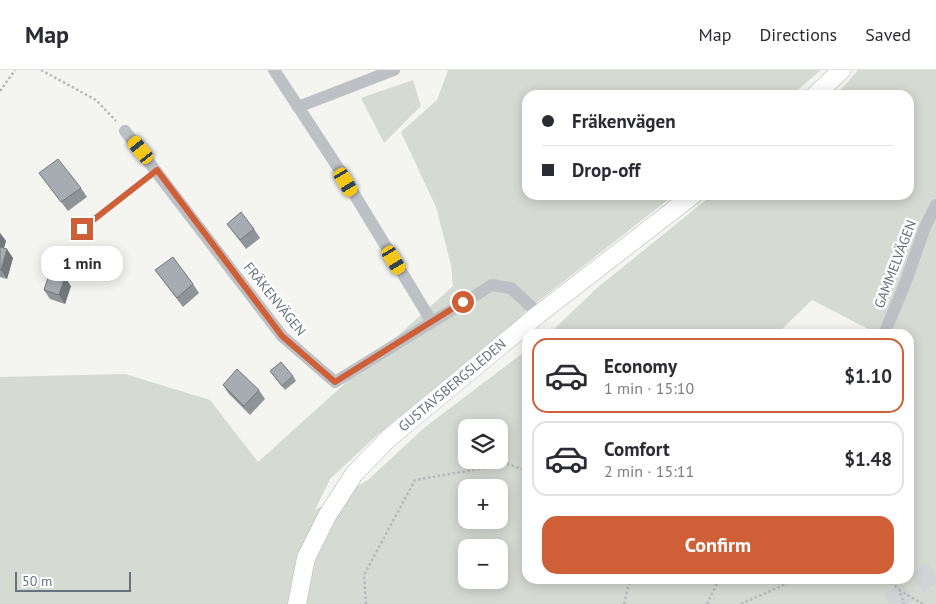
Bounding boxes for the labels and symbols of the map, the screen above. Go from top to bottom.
car [125,134,156,166]
car [331,165,360,199]
street label: GAMMELVÄGEN [870,217,920,311]
route end [71,218,93,240]
car [379,243,408,277]
callout: 1 min [41,246,123,282]
street label: FRÄKENVÄGEN [240,259,310,339]
route start [452,291,474,313]
street label: GUSTAVSBERGSLEDEN [394,335,510,435]
scale bar [15,569,131,592]

